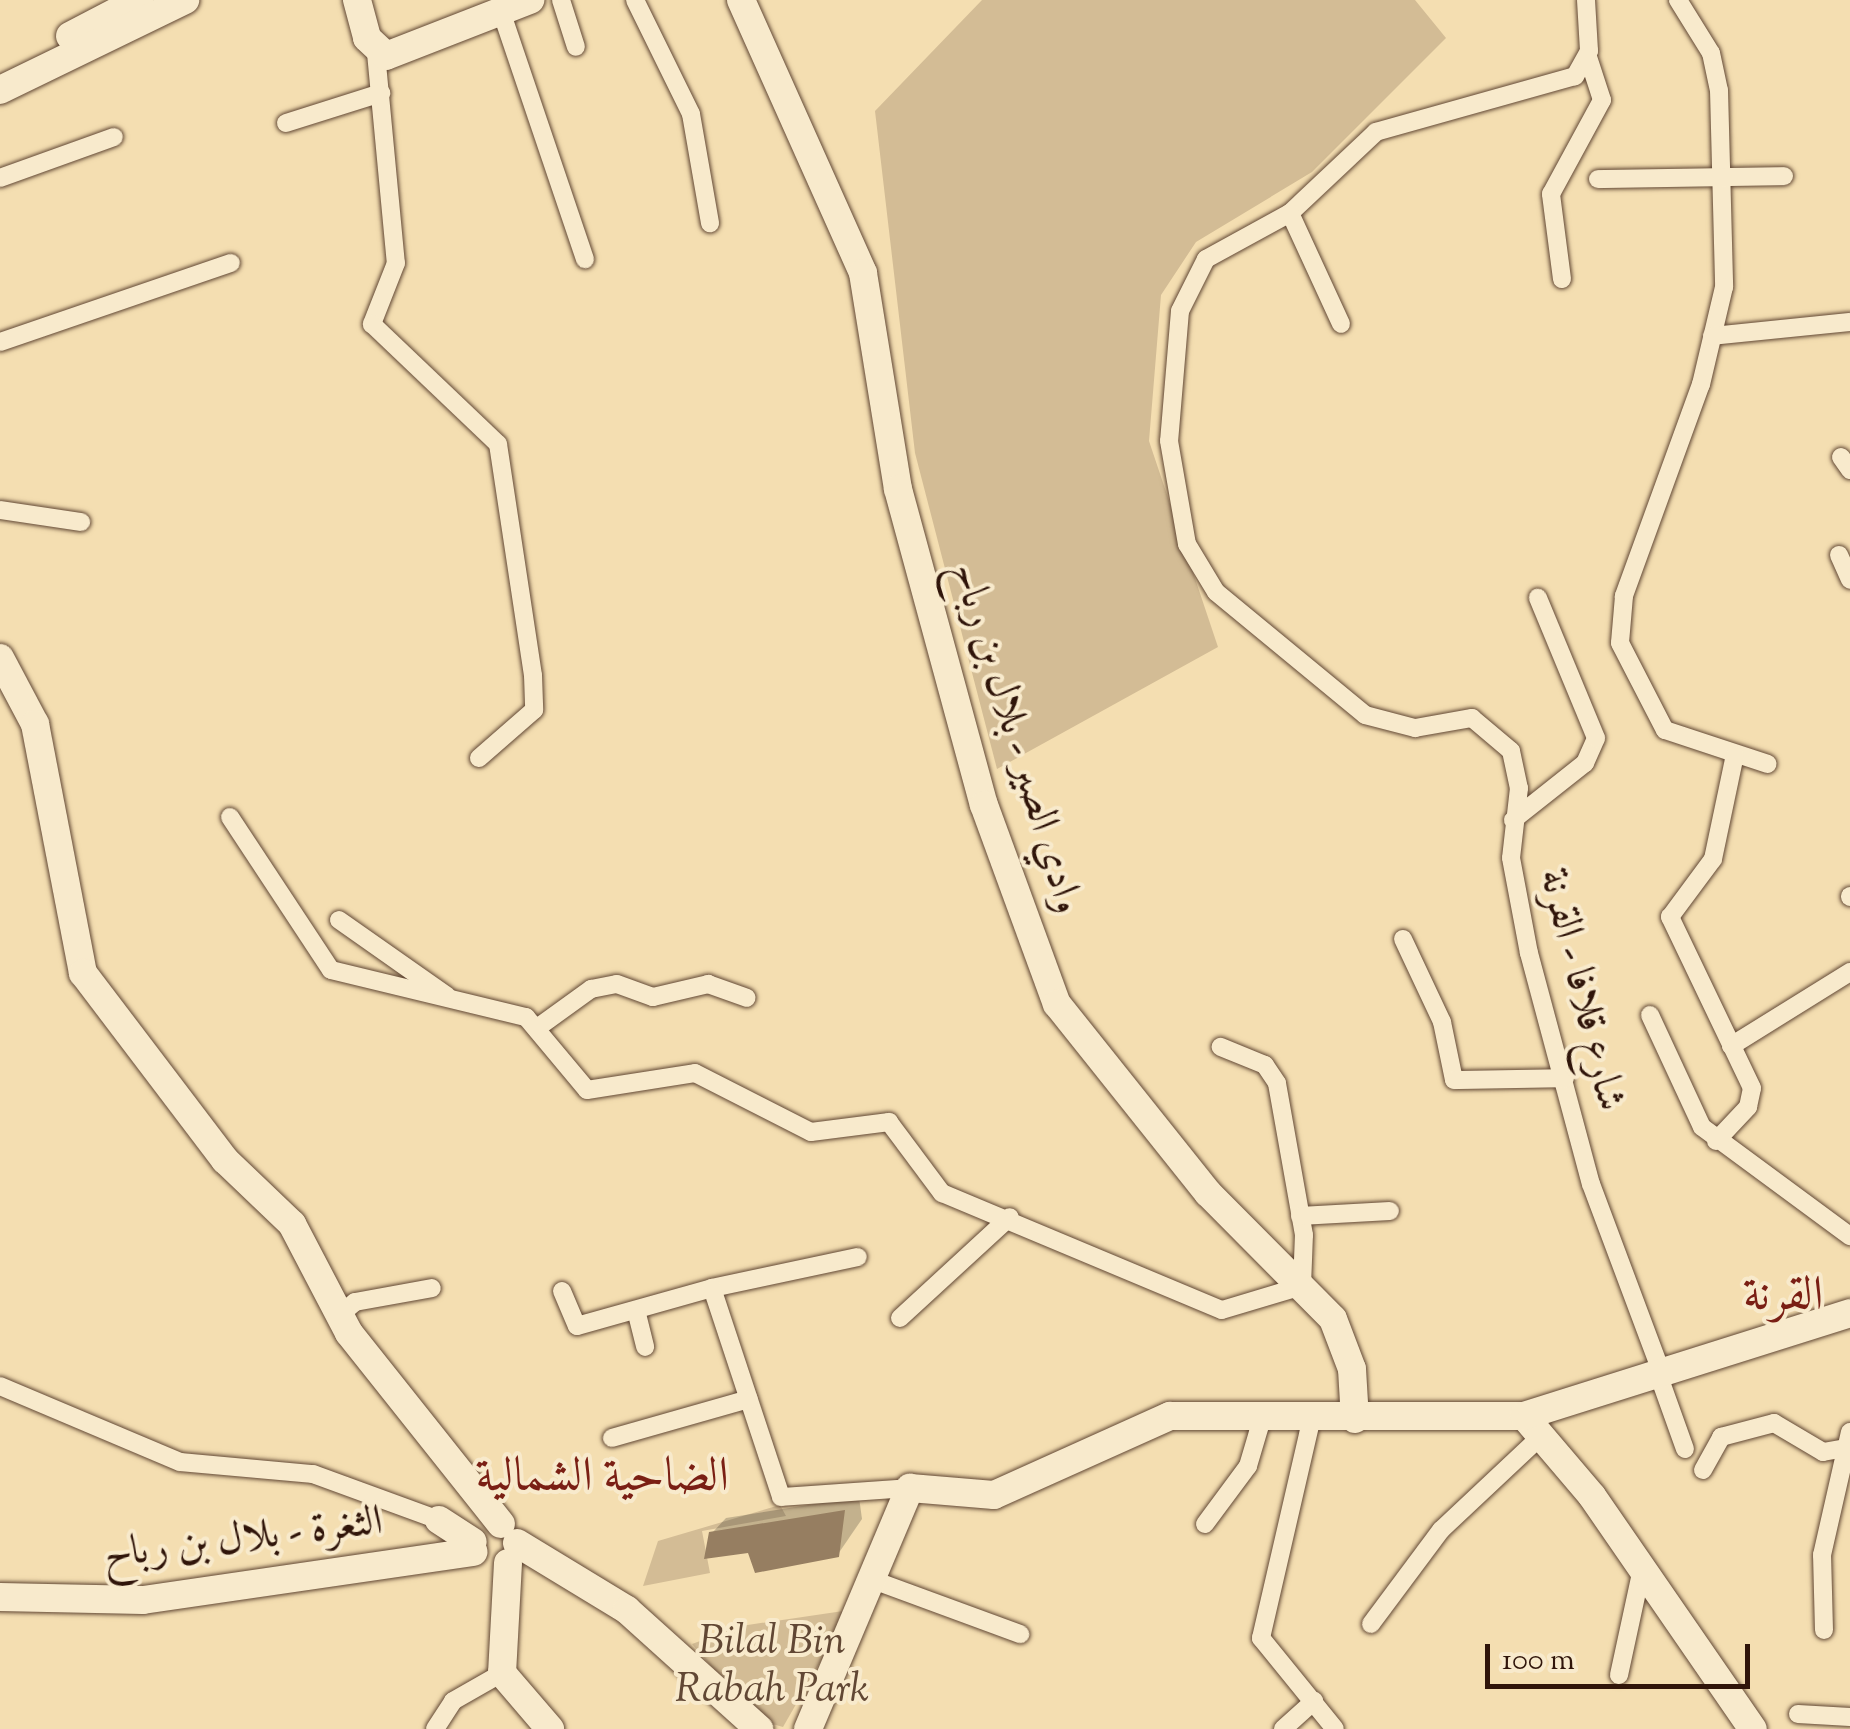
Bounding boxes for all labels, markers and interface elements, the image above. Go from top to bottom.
street label: وادي الصير - بلال بن رباح [938,556,1092,920]
street label: شارع قلافا - القرنة [1526,864,1634,1116]
district label: القرنة [1743,1269,1823,1327]
district label: الضاحية الشمالية [475,1450,729,1508]
street label: الثغرة - بلال بن رباح [100,1498,386,1582]
park label: Bilal Bin Rabah Park [675,1618,869,1716]
scale bar [1490,1624,1755,1686]
text: 100 m [1502,1640,1575,1683]

